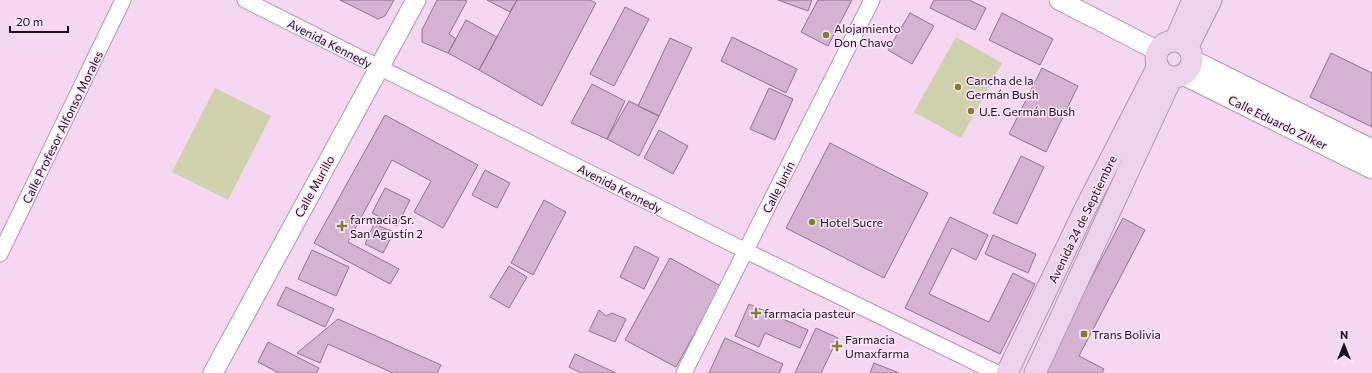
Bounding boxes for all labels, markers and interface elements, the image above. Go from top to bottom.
scale bar [10,8,68,34]
text: 20 m [16,14,43,28]
street label: Avenida Kennedy [286,16,374,70]
place label: Alojamiento Don Chavo [834,21,901,49]
marker: Alojamiento Don Chavo [821,30,831,40]
street label: Calle Profesor Alfonso Morales [19,48,105,206]
place label: Cancha de la Germán Bush [966,73,1039,101]
marker: Cancha de la Germán Bush [953,82,963,92]
street label: Calle Eduardo Zilker [1226,92,1330,152]
place label: U.E. Germán Bush [979,104,1075,118]
marker: U.E. Germán Bush [966,106,976,116]
street label: Calle Murillo [291,153,337,219]
street label: Avenida 24 de Septiembre [1045,153,1119,285]
street label: Calle Junín [759,159,798,216]
street label: Avenida Kennedy [576,161,664,215]
place label: farmacia Sr. San Agustín 2 [350,212,423,240]
place label: Hotel Sucre [820,215,883,229]
marker: Hotel Sucre [807,217,817,227]
marker: farmacia Sr. San Agustín 2 [337,221,347,231]
place label: farmacia pasteur [764,306,856,320]
marker: farmacia pasteur [751,308,761,318]
north arrow [1324,325,1364,365]
place label: Trans Bolivia [1092,327,1161,341]
text: N [1340,328,1348,341]
marker: Trans Bolivia [1079,329,1089,339]
place label: Farmacia Umaxfarma [845,332,909,360]
marker: Farmacia Umaxfarma [832,341,842,351]

